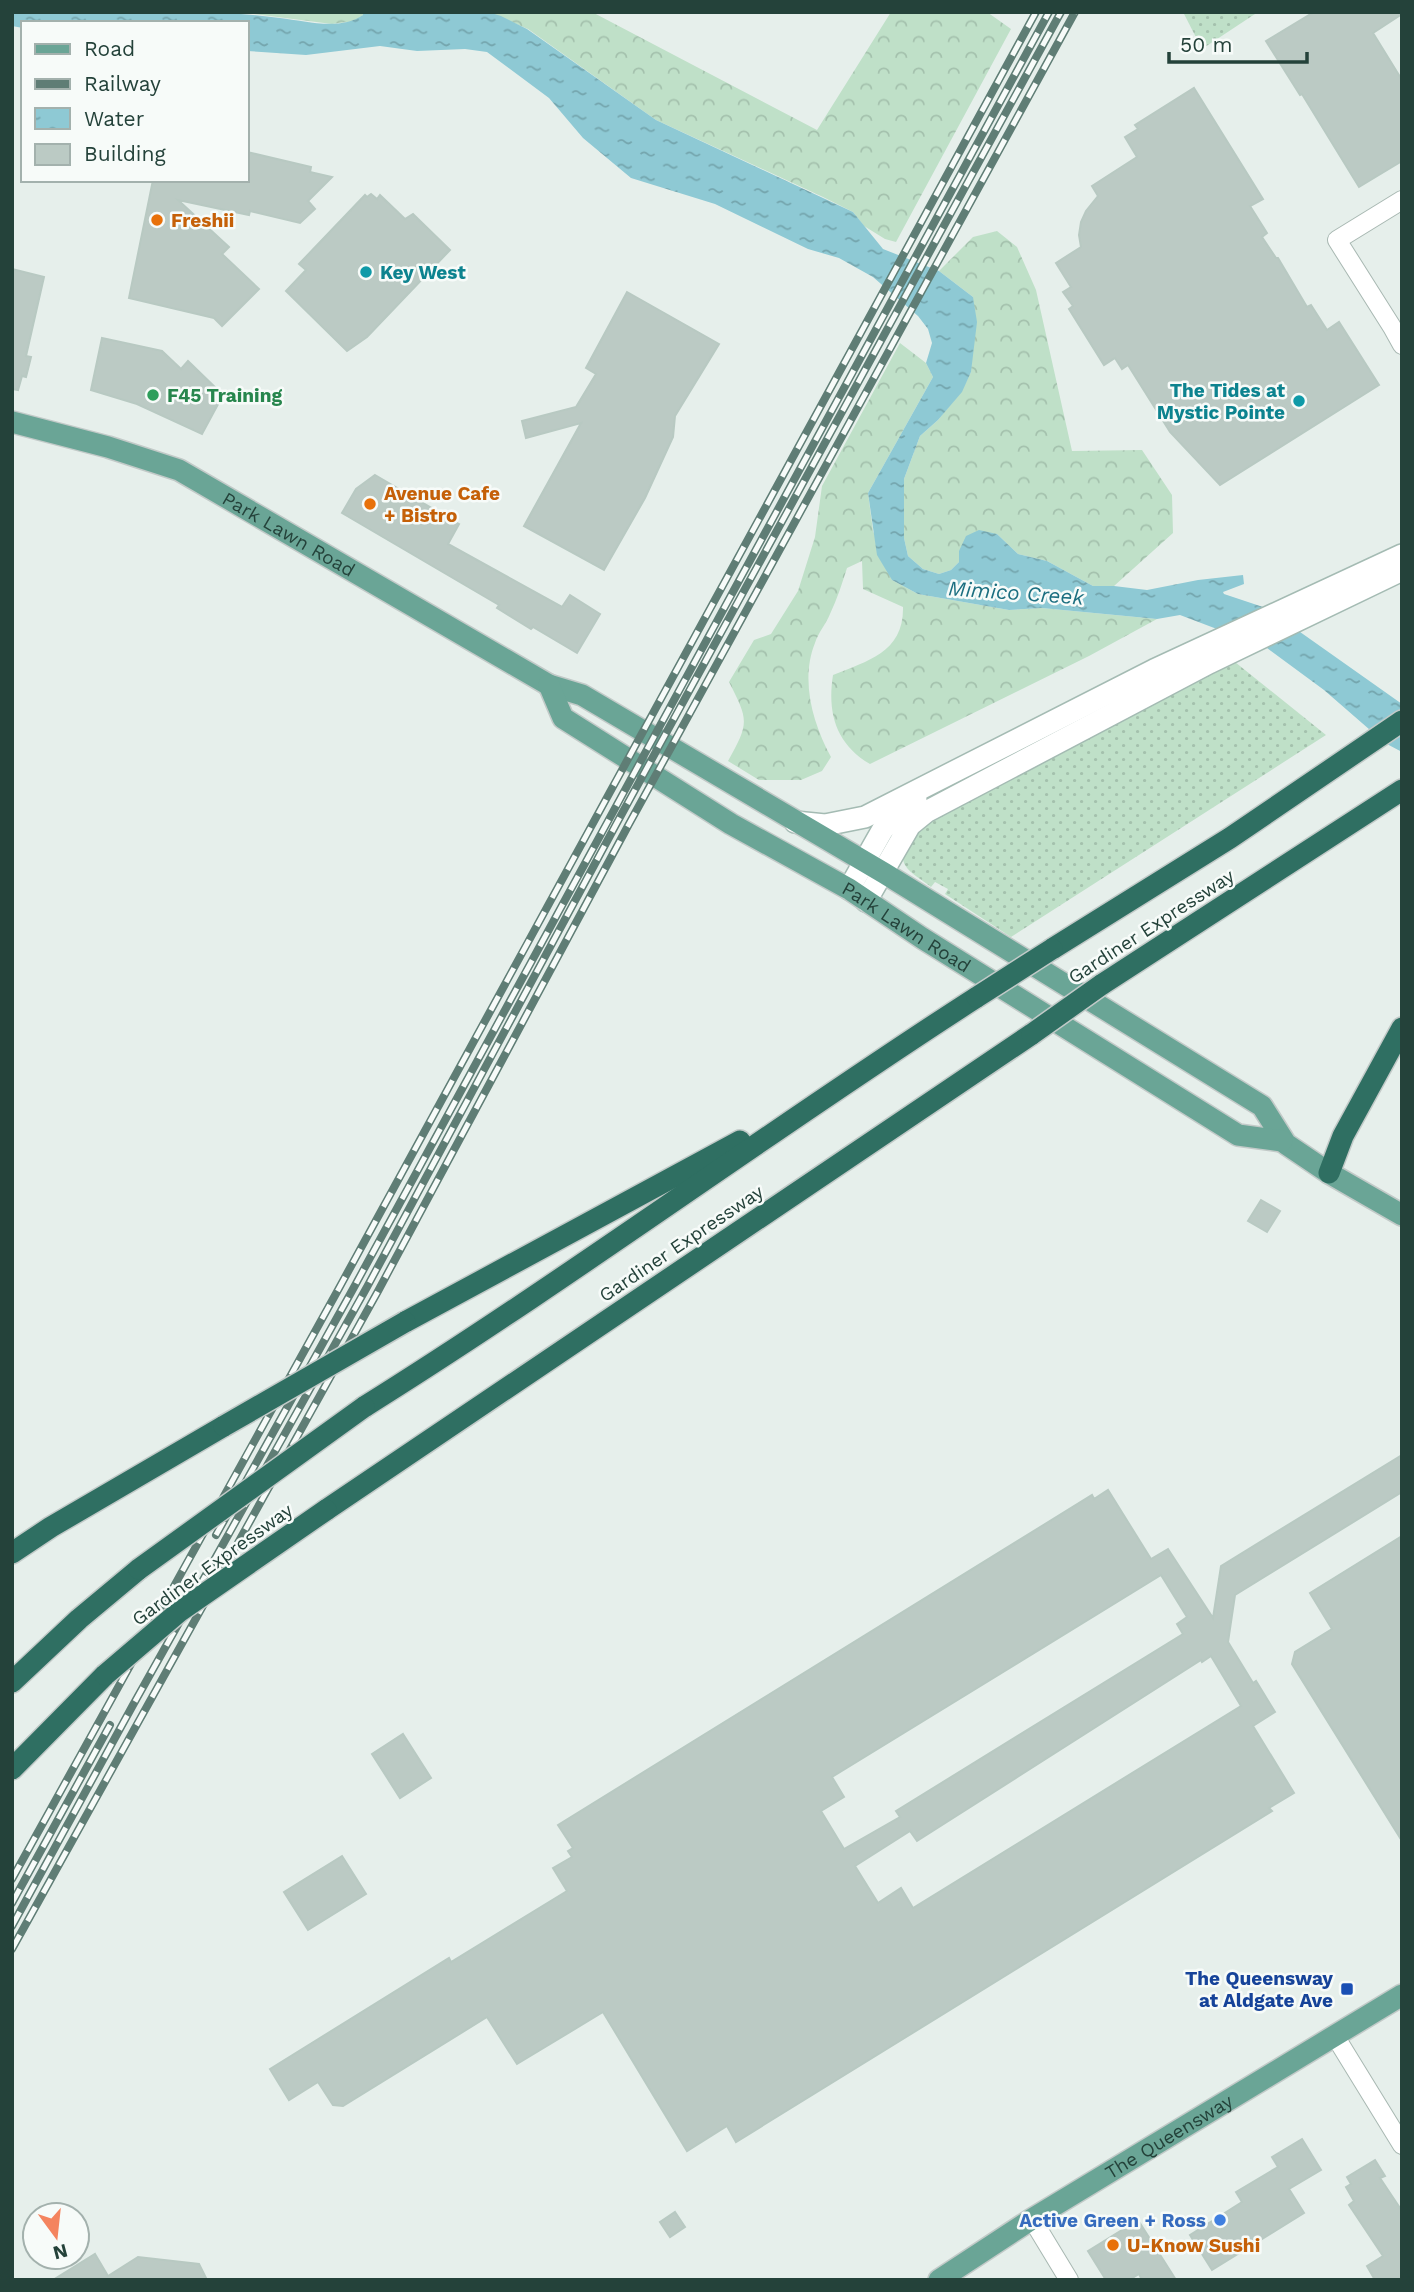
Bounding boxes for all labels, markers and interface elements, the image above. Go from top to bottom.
legend [21,21,248,182]
scale bar [1169,21,1307,65]
text: 50 m [1180,32,1232,57]
text: Road [84,36,135,61]
text: Railway [84,71,161,96]
text: Water [84,106,145,131]
text: Building [84,141,166,166]
place label: Freshii [171,209,234,232]
marker: Freshii [149,212,165,228]
place label: Key West [380,261,466,284]
marker: Key West [358,264,374,280]
place label: The Tides at Mystic Pointe [1157,379,1286,424]
place label: F45 Training [167,384,282,407]
marker: F45 Training [145,387,161,403]
marker: The Tides at Mystic Pointe [1291,393,1307,409]
place label: Avenue Cafe + Bistro [384,482,500,527]
street label: Park Lawn Road [218,487,359,582]
marker: Avenue Cafe + Bistro [362,496,378,512]
water label: Mimico Creek [947,575,1085,610]
street label: Gardiner Expressway [1064,864,1239,989]
street label: Park Lawn Road [838,877,975,978]
street label: Gardiner Expressway [595,1180,768,1307]
street label: Gardiner Expressway [127,1498,297,1630]
place label: The Queensway at Aldgate Ave [1185,1967,1333,2012]
marker: The Queensway at Aldgate Ave [1339,1981,1355,1997]
street label: The Queensway [1101,2089,1237,2184]
north arrow [21,2201,91,2271]
place label: Active Green + Ross [1019,2209,1206,2232]
marker: Active Green + Ross [1212,2212,1228,2228]
place label: U-Know Sushi [1127,2234,1260,2257]
marker: U-Know Sushi [1105,2237,1121,2253]
text: N [50,2239,70,2265]

